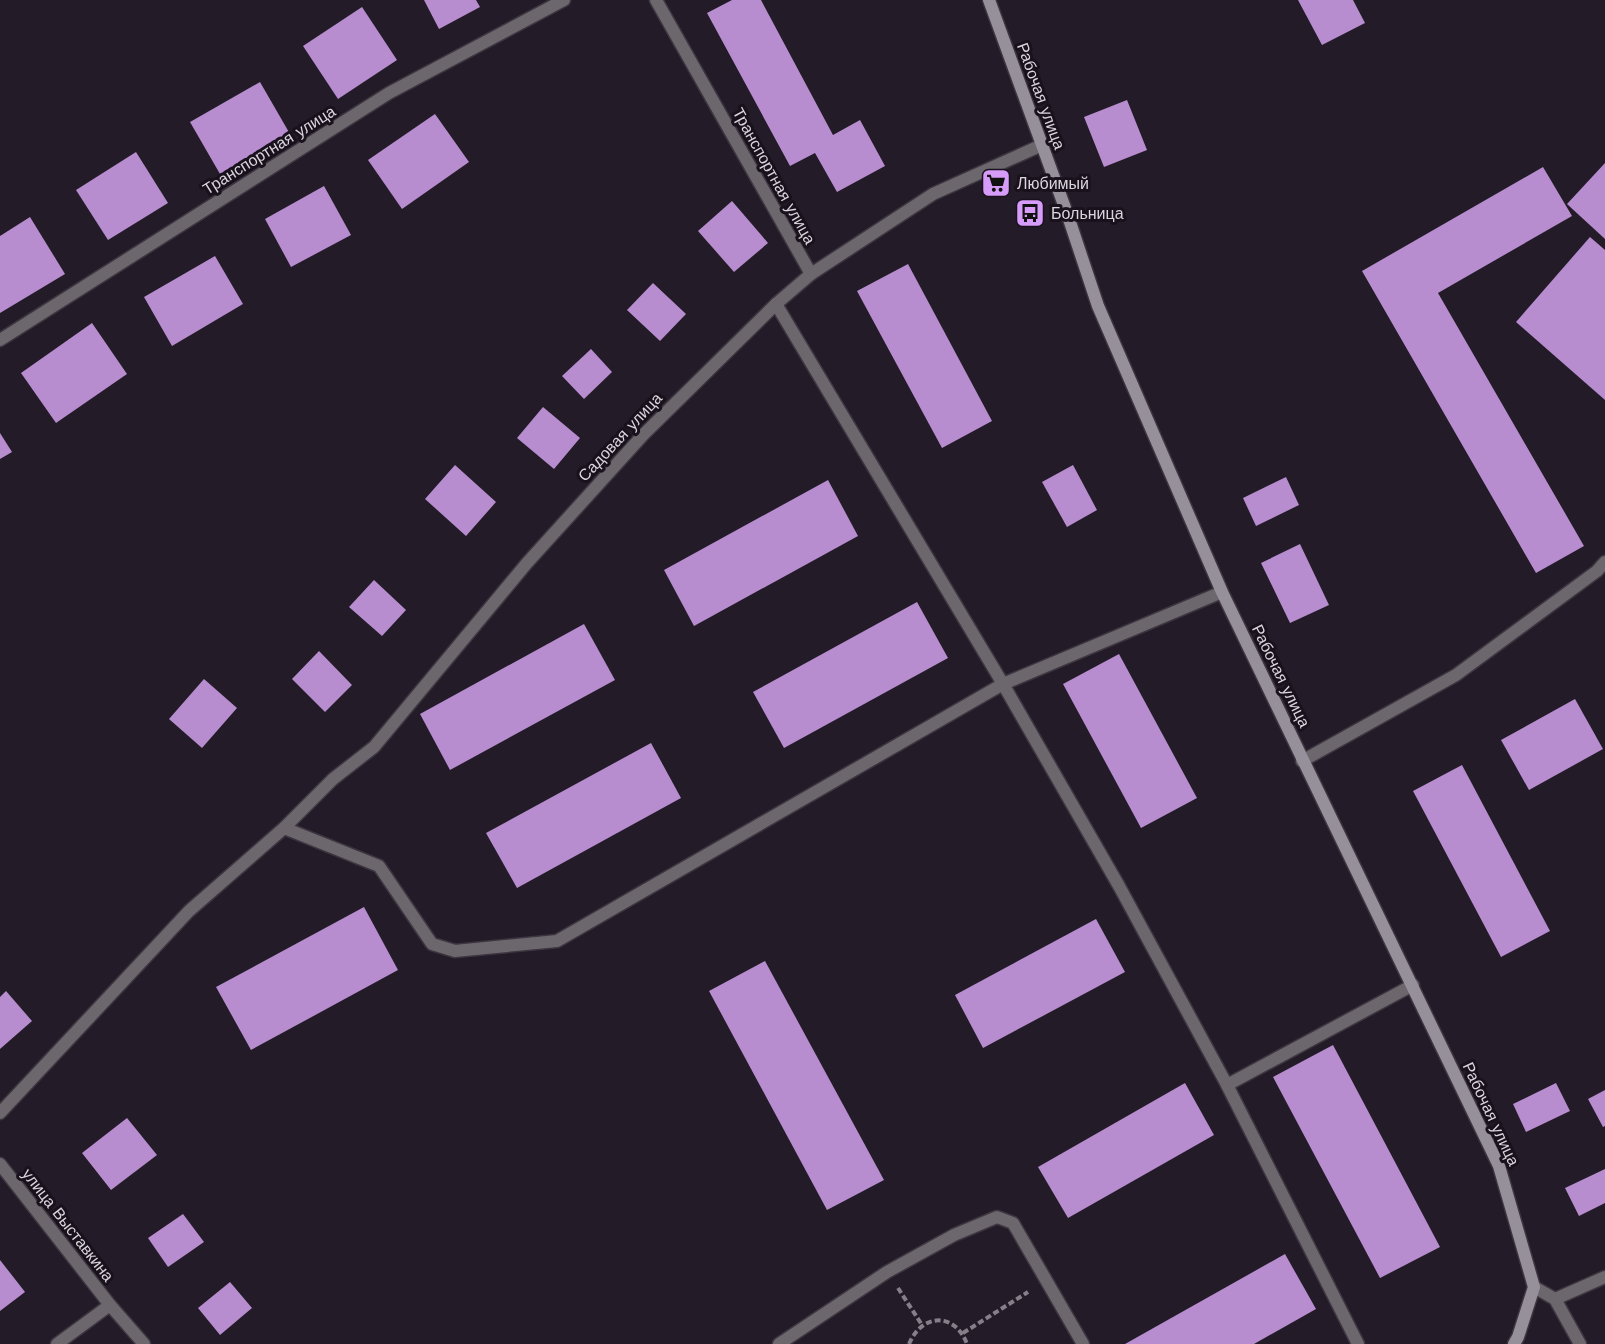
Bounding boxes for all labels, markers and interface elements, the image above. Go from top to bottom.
street label: Рабочая улица [1013,40,1069,152]
street label: Транспортная улица [199,101,339,199]
street label: Транспортная улица [729,105,819,248]
supermarket icon: Любимый [980,167,1012,199]
place label: Любимый [1017,174,1089,193]
bus stop icon: Больница [1014,197,1046,229]
place label: Больница [1051,204,1124,223]
street label: Садовая улица [574,389,666,485]
street label: Рабочая улица [1248,621,1314,731]
street label: Рабочая улица [1459,1059,1523,1169]
street label: улица Выставкина [18,1165,118,1285]

